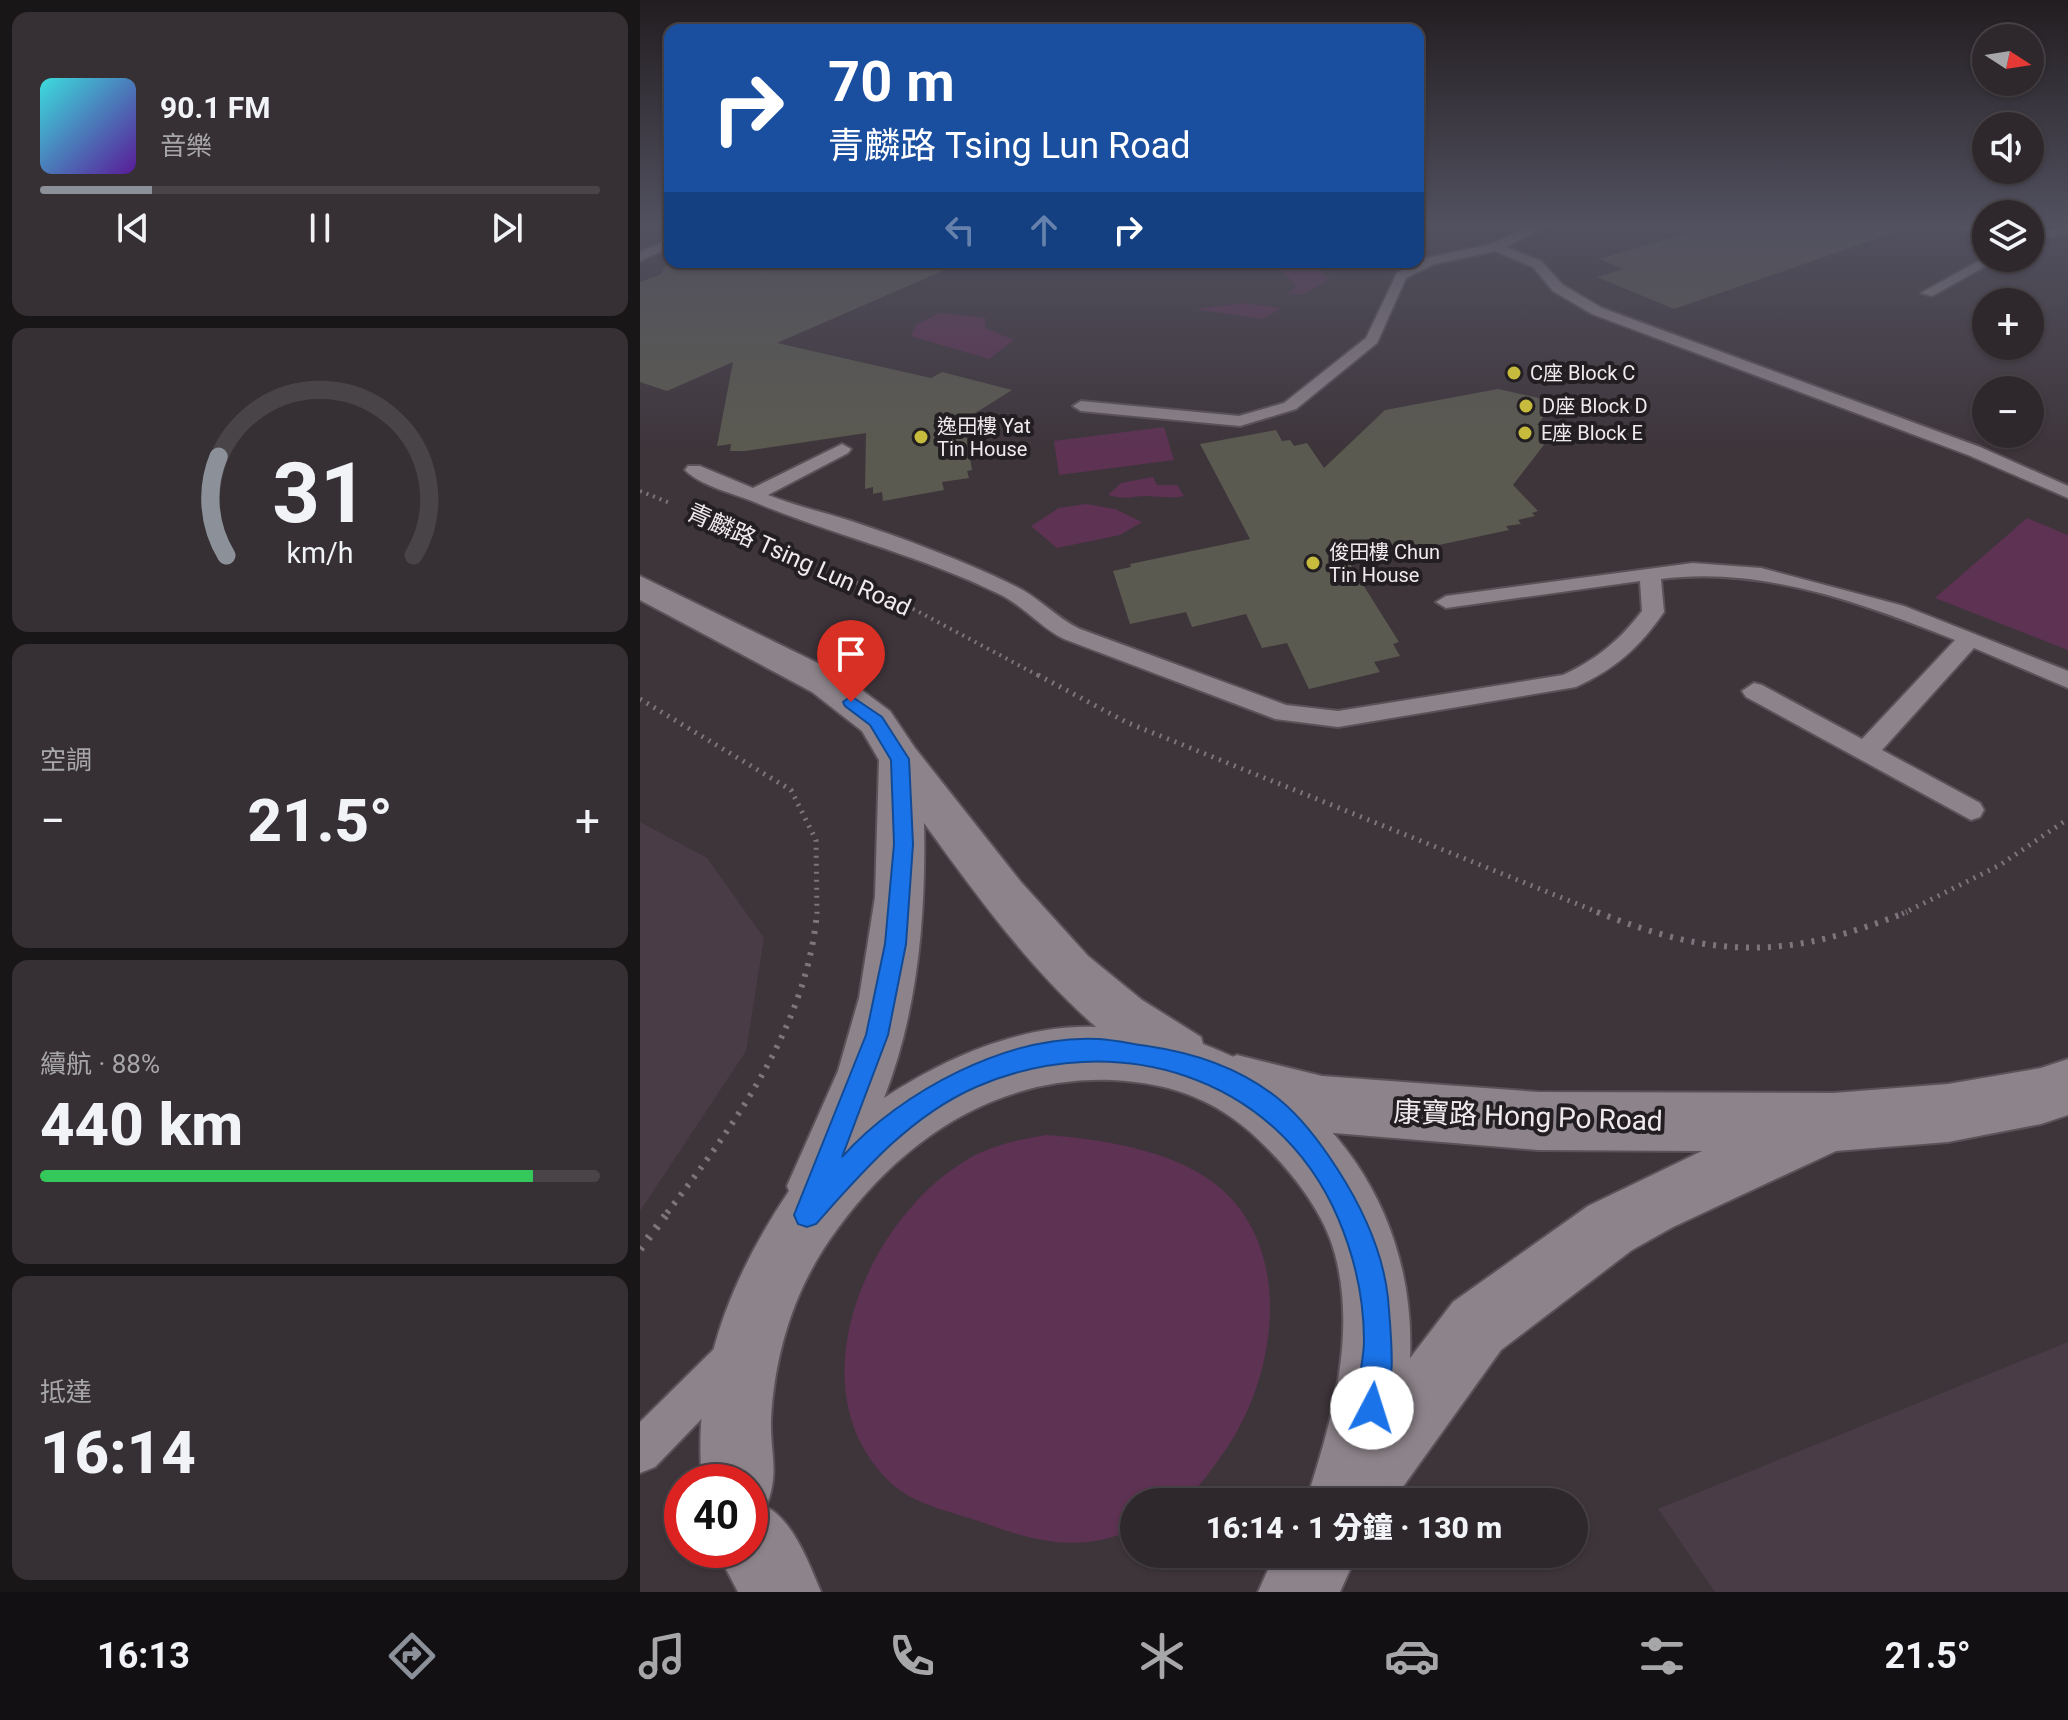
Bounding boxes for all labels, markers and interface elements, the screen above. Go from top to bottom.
north arrow [1972,24,2044,96]
map controls [1972,24,2044,448]
text: 70 m [828,49,955,115]
icon: right [696,56,800,160]
text: 90.1 FM [160,90,271,125]
button: sound [1972,112,2044,184]
text: 青麟路 Tsing Lun Road [828,125,1191,167]
text: 音樂 [160,131,212,161]
button: layers [1972,200,2044,272]
icon: previous [111,206,155,250]
icon: pause [298,206,342,250]
icon: next [485,206,529,250]
icon: left [938,208,982,252]
icon: ahead [1022,208,1066,252]
icon: right [1106,208,1150,252]
button: + [1972,288,2044,360]
place label: C座 Block C [1530,361,1635,385]
marker: C座 Block C [1505,364,1523,382]
button: − [1972,376,2044,448]
place label: D座 Block D [1542,394,1648,418]
marker: D座 Block D [1517,397,1535,415]
place label: 逸田樓 Yat Tin House [937,414,1031,461]
place label: E座 Block E [1541,421,1643,445]
marker: E座 Block E [1516,424,1534,442]
marker: 逸田樓 Yat Tin House [912,428,930,446]
text: 31 [272,445,368,542]
street label: 青麟路 Tsing Lun Road [683,498,915,622]
text: km/h [286,536,354,570]
place label: 俊田樓 Chun Tin House [1329,540,1440,587]
marker: 俊田樓 Chun Tin House [1304,554,1322,572]
pin [817,620,885,702]
icon: arrive [829,632,873,676]
text: 空調 [40,745,92,775]
text: 21.5° [248,785,393,856]
text: − [40,795,65,847]
text: + [575,795,600,847]
text: 續航 · 88% [40,1049,160,1079]
text: 440 km [40,1089,243,1160]
street label: 康寶路 Hong Po Road [1393,1095,1663,1138]
position arrow [1330,1366,1414,1450]
text: 抵達 [40,1377,92,1407]
text: 16:14 [40,1417,196,1488]
speed limit sign: 40 [664,1464,768,1568]
text: 16:14 · 1 分鐘 · 130 m [1206,1510,1502,1545]
icon: directions [384,1628,440,1684]
icon: music [634,1628,690,1684]
icon: phone [884,1628,940,1684]
icon: climate [1134,1628,1190,1684]
icon: car [1384,1628,1440,1684]
icon: filters [1634,1628,1690,1684]
text: 16:13 [97,1635,190,1677]
text: 21.5° [1884,1635,1971,1677]

